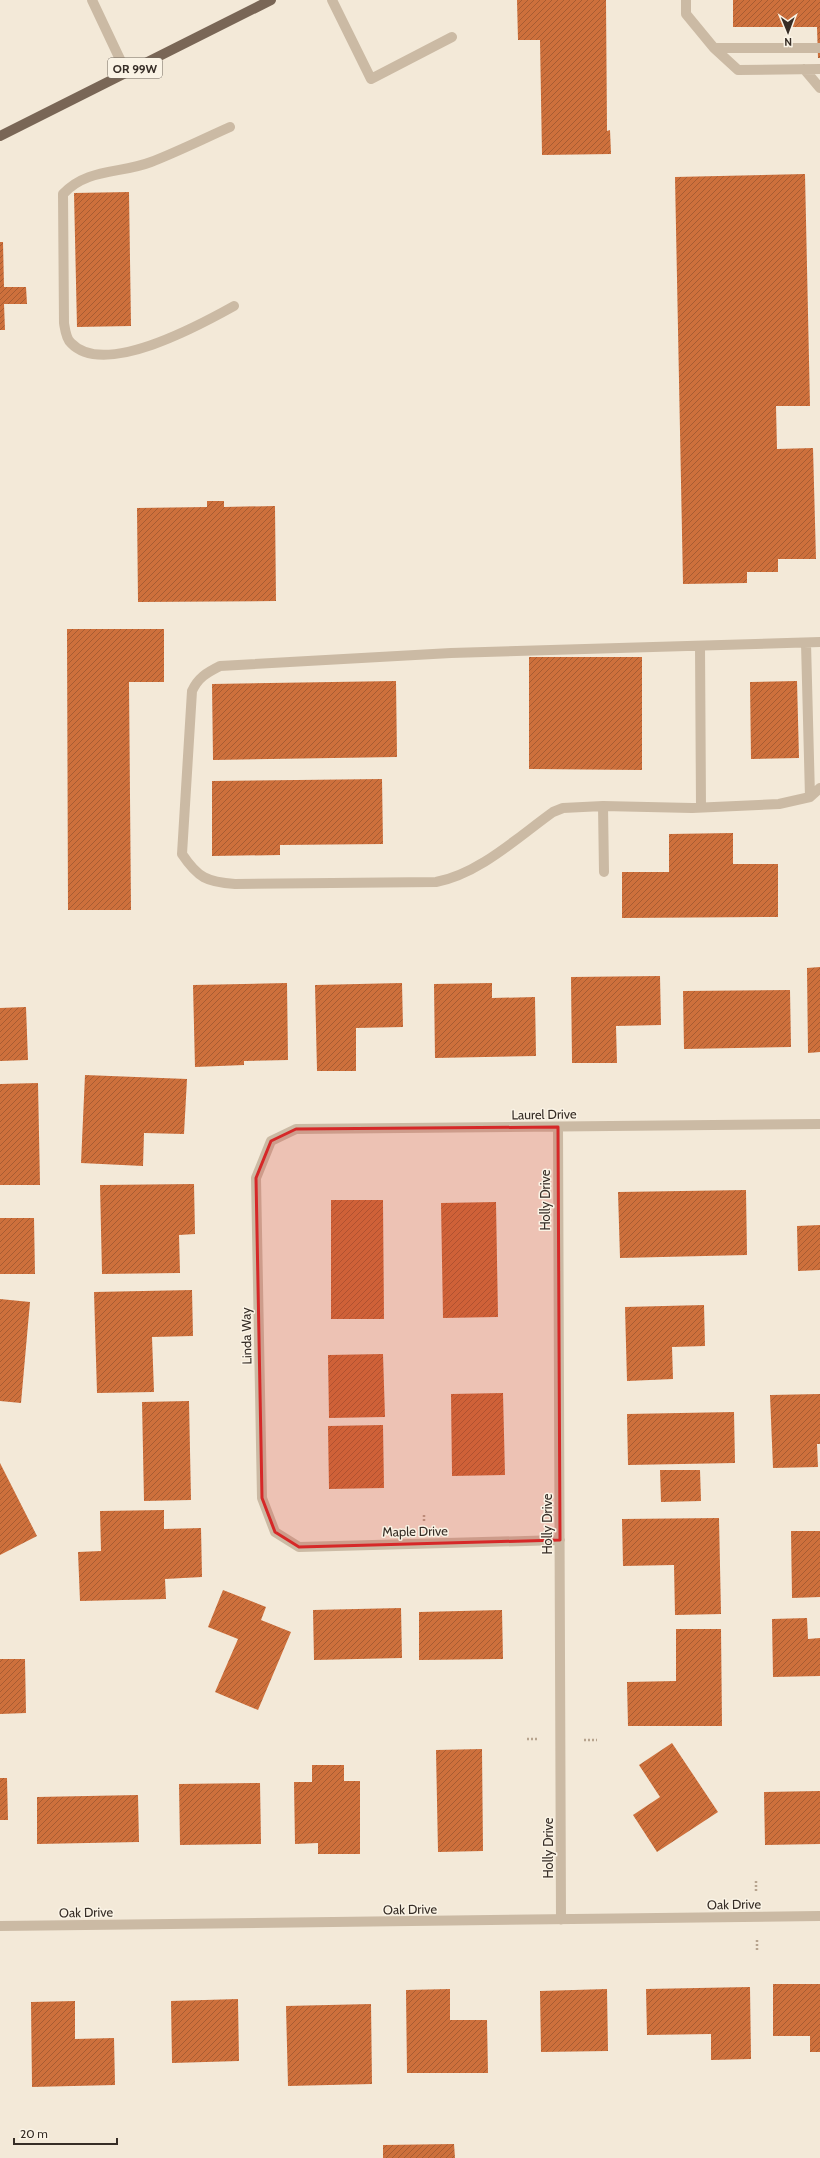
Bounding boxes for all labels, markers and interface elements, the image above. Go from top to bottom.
north arrow [768,12,808,52]
text: N [784,35,792,49]
road number: OR 99W [108,58,162,78]
street label: Laurel Drive [511,1105,577,1123]
street label: Holly Drive [537,1169,553,1230]
street label: Linda Way [237,1307,254,1365]
street label: Holly Drive [539,1493,555,1554]
street label: Maple Drive [382,1522,448,1540]
street label: Holly Drive [540,1817,556,1878]
street label: Oak Drive [707,1896,761,1912]
street label: Oak Drive [383,1901,437,1917]
street label: Oak Drive [59,1904,113,1920]
scale bar [14,2120,117,2146]
text: 20 m [20,2126,48,2141]

